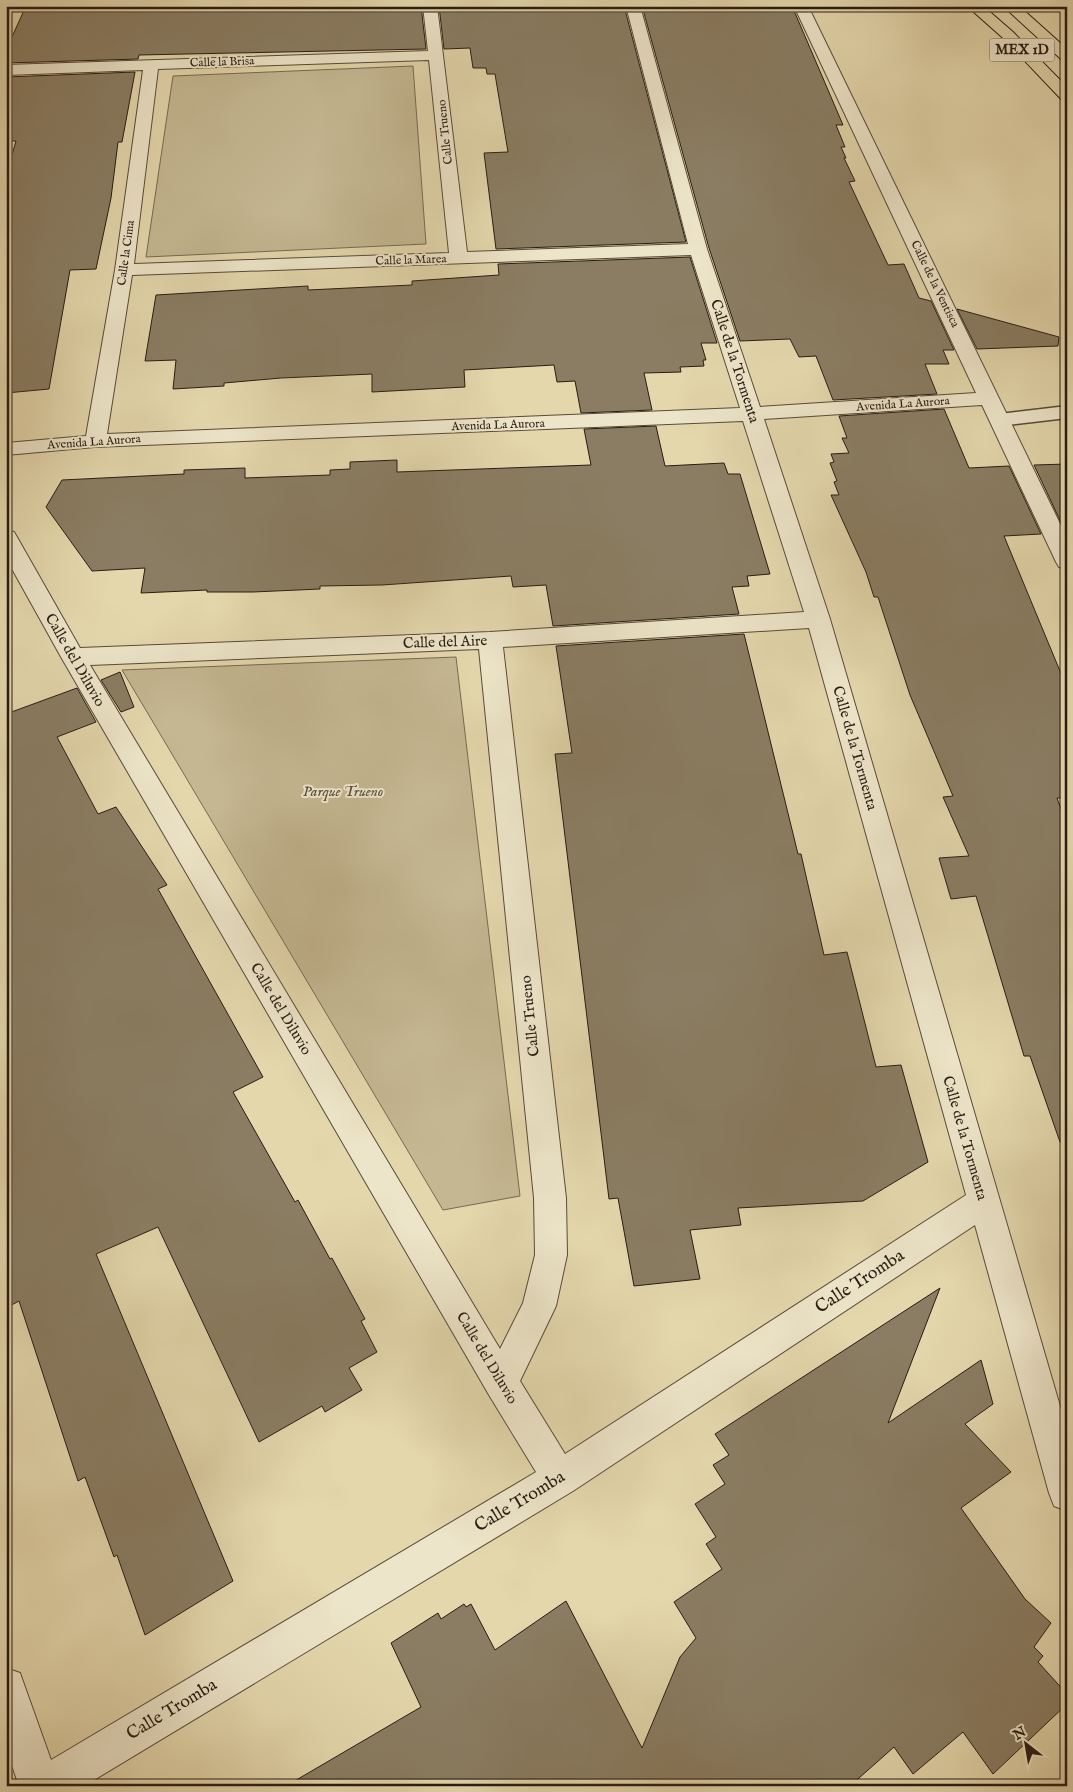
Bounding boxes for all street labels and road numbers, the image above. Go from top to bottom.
road number: MEX 1D [990,38,1054,62]
street label: Calle la Brisa [190,53,255,71]
street label: Calle Trueno [434,98,456,165]
street label: Calle la Cima [114,219,138,287]
street label: Calle de la Ventisca [907,238,963,331]
street label: Calle la Marea [375,251,448,269]
street label: Calle de la Tormenta [706,297,764,426]
street label: Avenida La Aurora [855,393,951,415]
street label: Avenida La Aurora [450,416,546,434]
street label: Avenida La Aurora [46,431,142,453]
street label: Calle del Diluvio [41,610,109,710]
street label: Calle del Aire [403,631,488,653]
street label: Calle de la Tormenta [828,684,882,813]
street label: Calle del Diluvio [246,959,316,1059]
street label: Calle Trueno [516,974,544,1058]
street label: Calle de la Tormenta [938,1074,992,1203]
street label: Calle Tromba [811,1244,909,1319]
street label: Calle del Diluvio [452,1308,522,1408]
street label: Calle Tromba [470,1466,570,1538]
street label: Calle Tromba [122,1674,222,1746]

